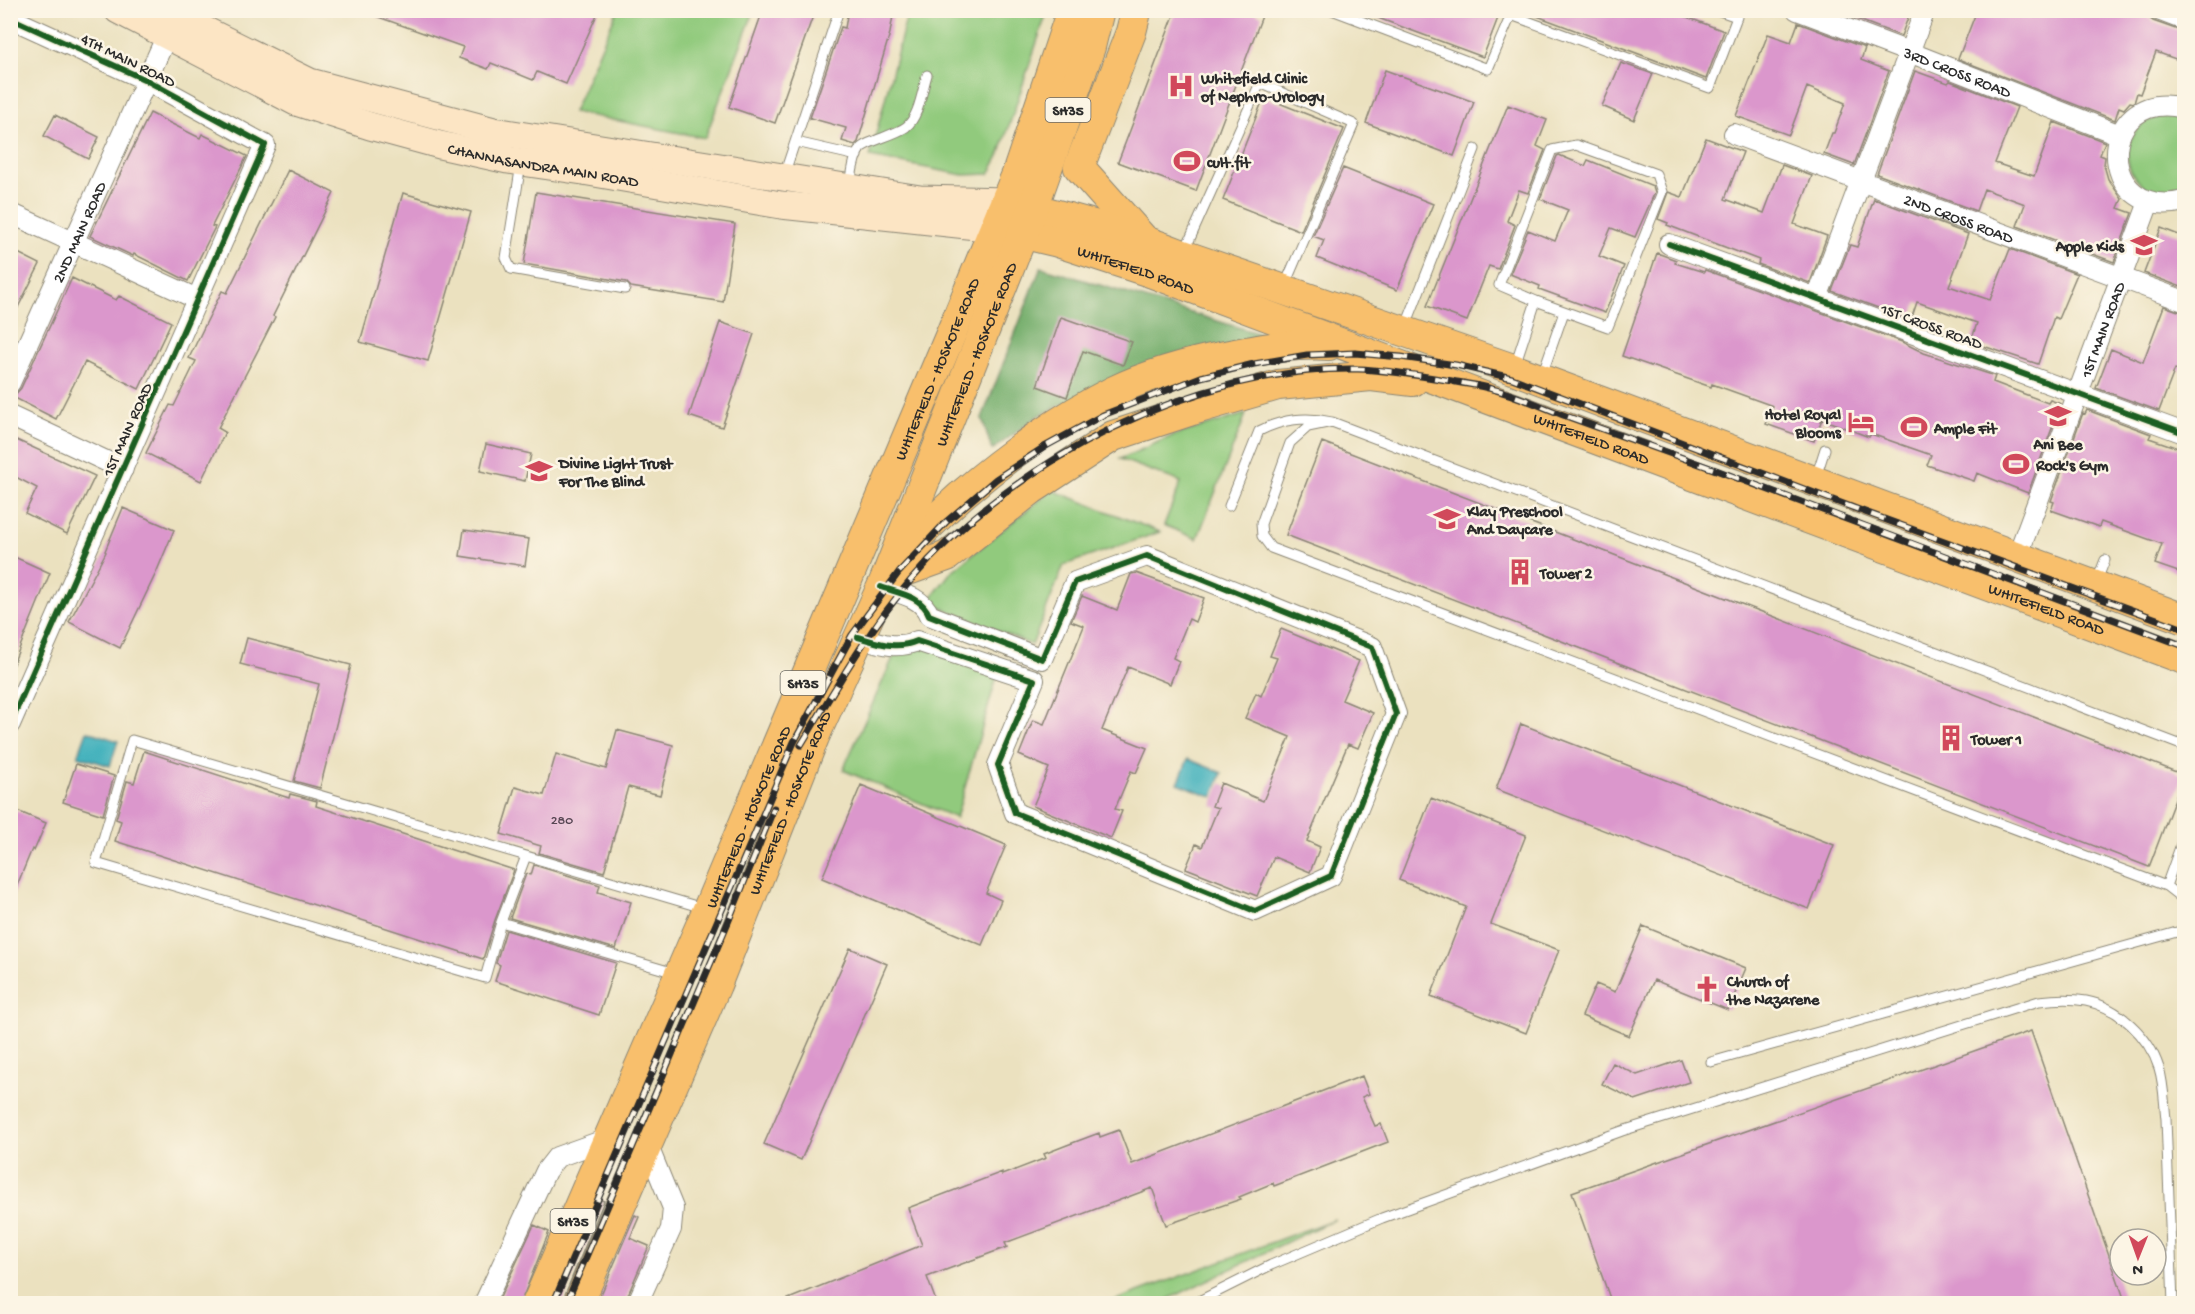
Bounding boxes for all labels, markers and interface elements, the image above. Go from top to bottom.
street label: 4TH MAIN ROAD [77,31,178,94]
street label: 3RD CROSS ROAD [1899,44,2014,104]
place label: Whitefield Clinic of Nephro-Urology [1200,70,1324,108]
hospital icon: Whitefield Clinic of Nephro-Urology [1166,71,1196,101]
road number: SH35 [1046,98,1090,122]
street label: CHANNASANDRA MAIN ROAD [446,141,640,193]
sports icon: cult.fit [1172,146,1202,176]
place label: cult.fit [1207,154,1251,174]
street label: 2ND MAIN ROAD [50,179,113,287]
street label: 2ND CROSS ROAD [1900,192,2016,250]
school or university icon: Apple Kids [2129,230,2159,260]
place label: Apple Kids [2055,239,2125,258]
street label: WHITEFIELD ROAD [1074,243,1197,301]
street label: WHITEFIELD - HOSKOTE ROAD [928,259,1020,447]
street label: WHITEFIELD - HOSKOTE ROAD [890,274,982,462]
street label: 1ST MAIN ROAD [2078,280,2132,382]
street label: 1ST CROSS ROAD [1876,301,1985,356]
street label: 1ST MAIN ROAD [100,380,159,481]
school or university icon: Ani Bee [2043,401,2073,431]
place label: Hotel Royal Blooms [1764,407,1842,444]
hotel icon: Hotel Royal Blooms [1846,407,1876,437]
street label: WHITEFIELD ROAD [1530,410,1652,471]
sports icon: Ample Fit [1899,412,1929,442]
place label: Ample Fit [1933,421,1998,440]
place label: Ani Bee [2033,437,2083,456]
sports icon: Rock's Gym [2001,449,2031,479]
school or university icon: Divine Light Trust For The Blind [524,456,554,486]
place label: Divine Light Trust For The Blind [557,456,674,493]
place label: Rock's Gym [2035,458,2109,477]
school or university icon: Klay Preschool And Daycare [1432,504,1462,534]
place label: Klay Preschool And Daycare [1466,504,1563,541]
building icon: Tower 2 [1505,557,1535,587]
place label: Tower 2 [1538,566,1593,585]
street label: WHITEFIELD ROAD [1985,581,2107,642]
road number: SH35 [780,671,826,695]
street label: WHITEFIELD - HOSKOTE ROAD [743,708,835,896]
street label: WHITEFIELD - HOSKOTE ROAD [700,722,794,910]
building icon: Tower 1 [1936,723,1966,753]
place label: Tower 1 [1969,732,2022,751]
house number: 280 [551,813,573,830]
place label: Church of the Nazarene [1725,973,1820,1011]
church icon: Church of the Nazarene [1692,974,1722,1004]
road number: SH35 [550,1209,596,1233]
north arrow [2108,1227,2168,1287]
text: N [2132,1259,2143,1278]

